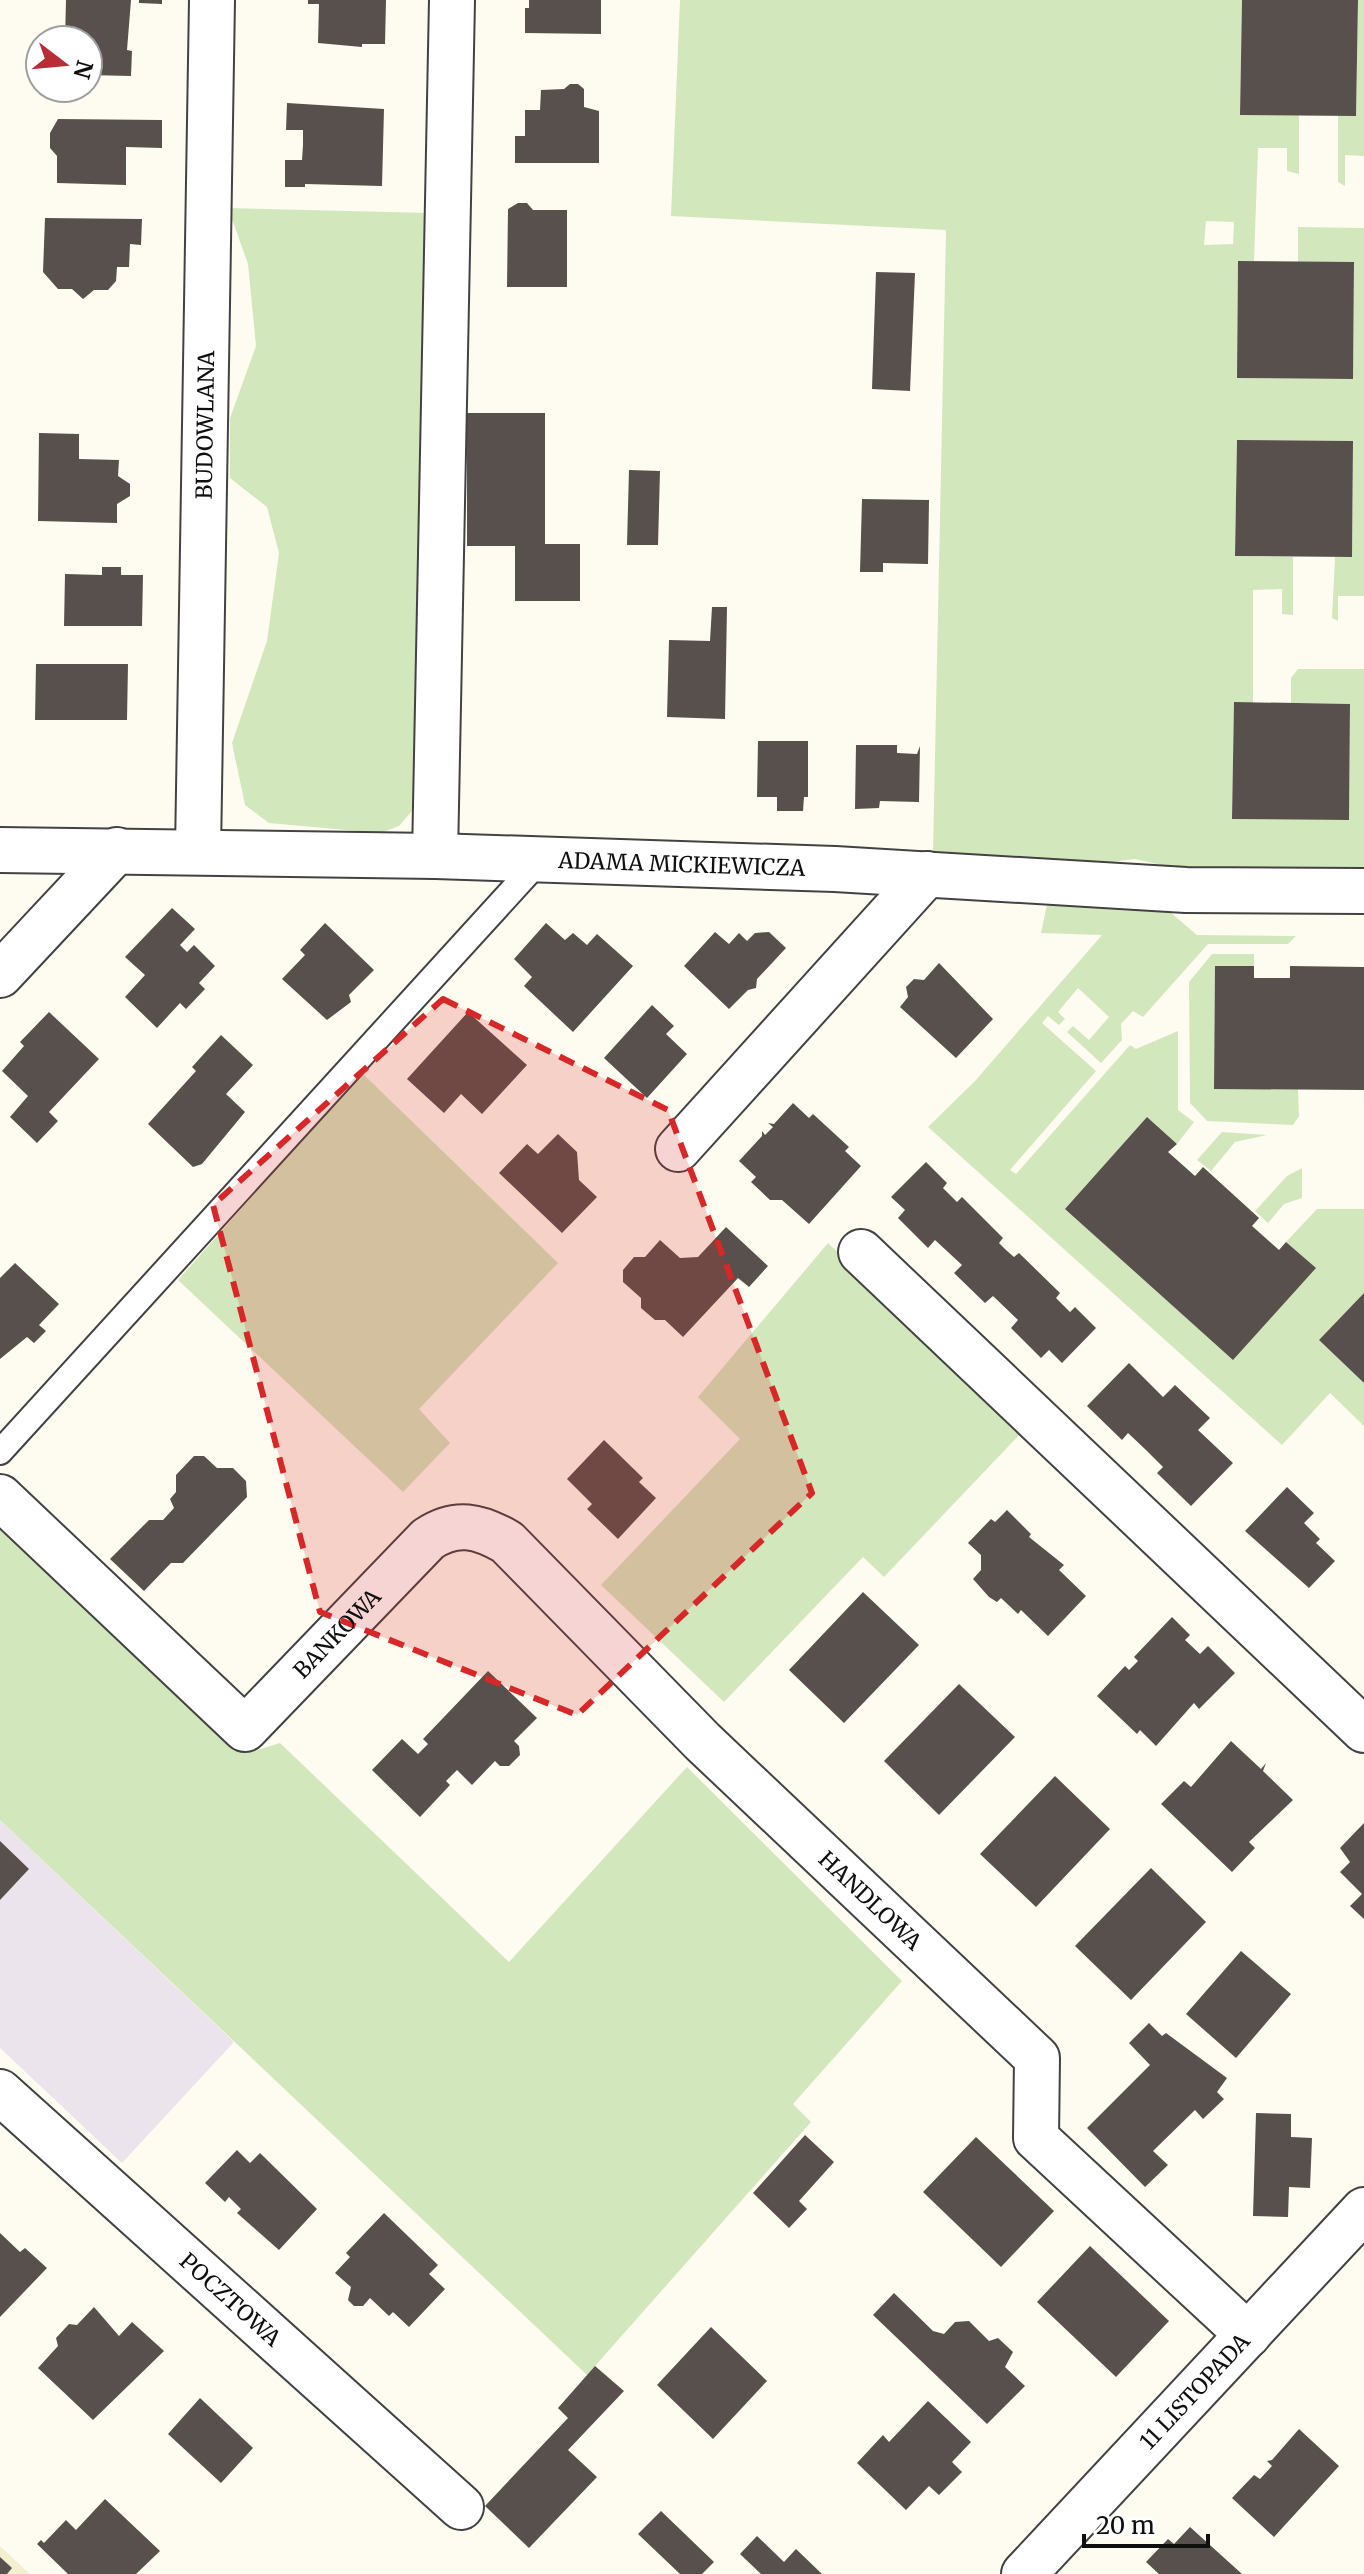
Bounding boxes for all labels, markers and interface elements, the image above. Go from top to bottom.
north arrow [24,24,104,104]
text: N [67,57,99,82]
street label: BUDOWLANA [190,350,220,500]
street label: ADAMA MICKIEWICZA [557,846,806,882]
street label: BANKOWA [287,1582,387,1684]
street label: HANDLOWA [813,1845,928,1956]
street label: POCZTOWA [174,2247,287,2352]
street label: 11 LISTOPADA [1134,2327,1256,2455]
scale bar [1084,2498,1208,2548]
text: 20 m [1096,2510,1155,2541]

